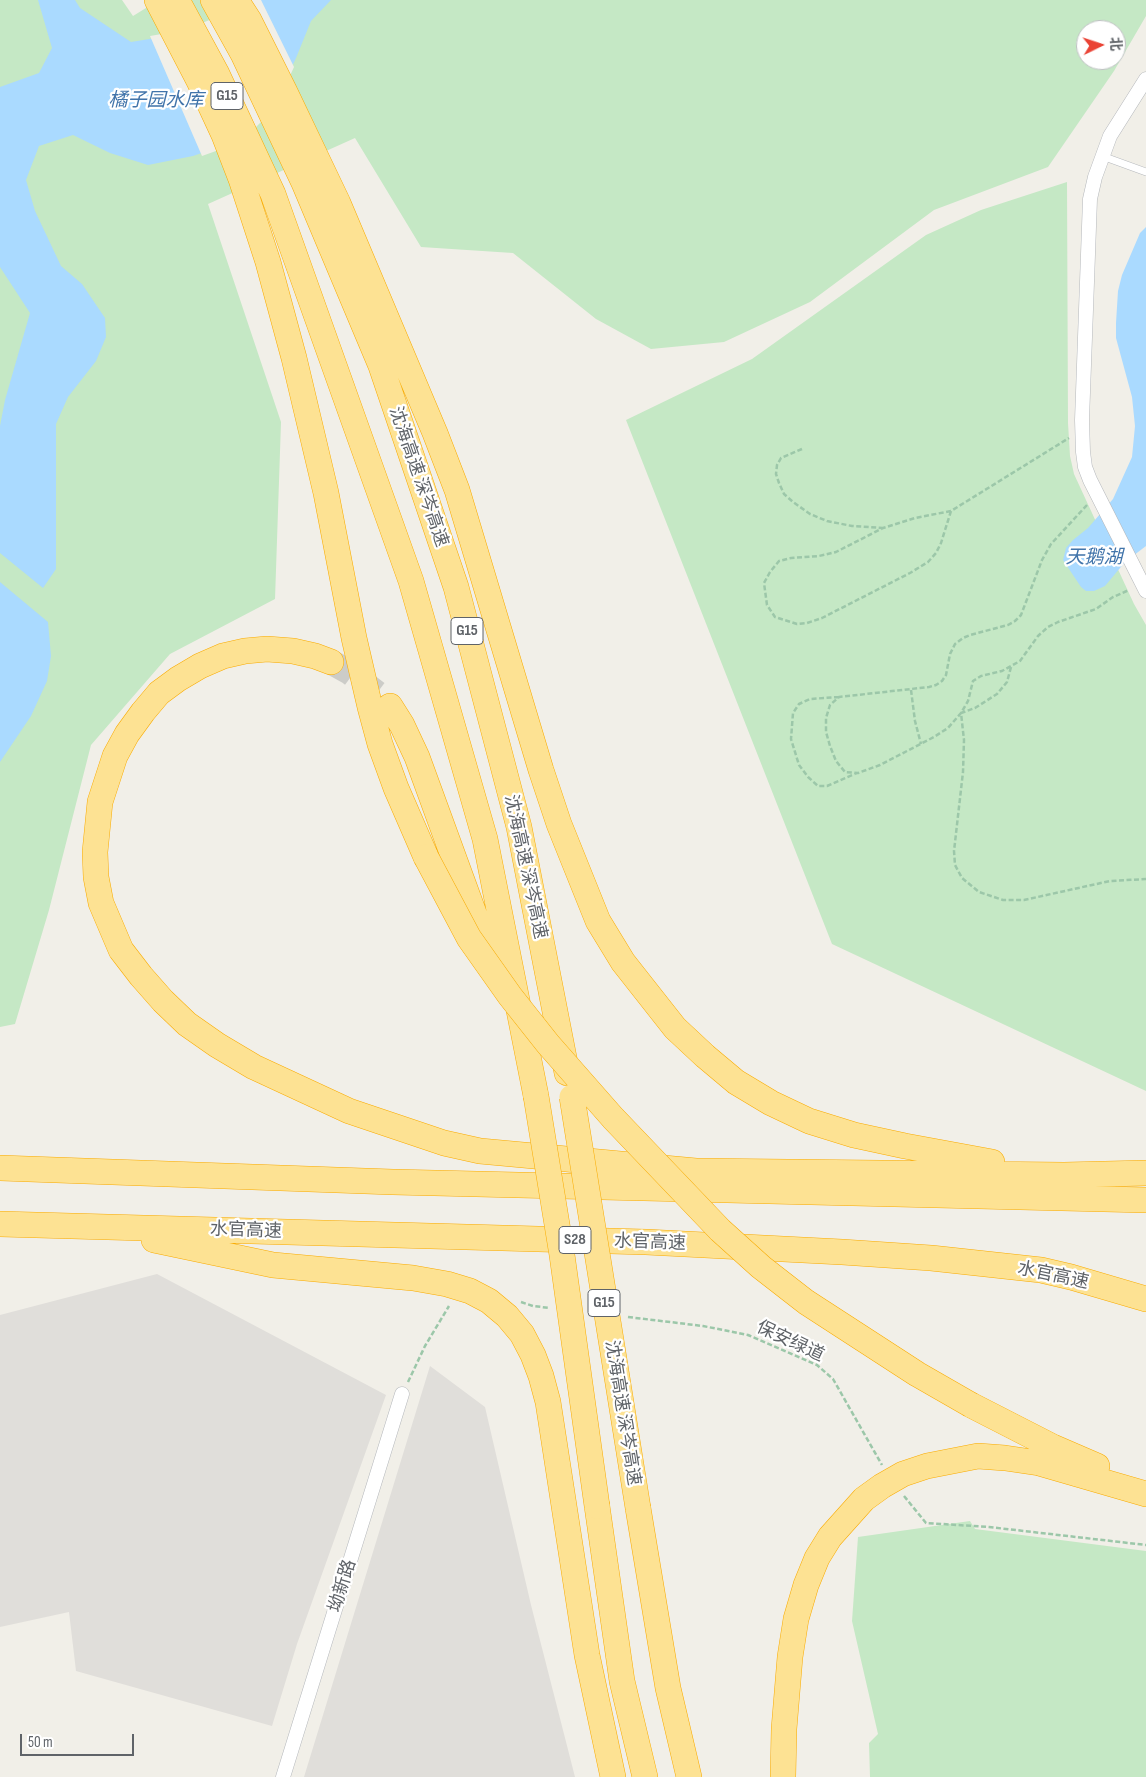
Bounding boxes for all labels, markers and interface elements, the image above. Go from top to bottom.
north arrow [1076,20,1126,70]
text: 北 [1106,36,1124,52]
road number: G15 [211,82,243,110]
water label: 橘子园水库 [109,90,203,112]
street label: 沈海高速 深岑高速 [384,404,452,550]
water label: 天鹅湖 [1066,547,1122,569]
road number: G15 [451,618,483,644]
street label: 沈海高速 深岑高速 [499,793,551,941]
street label: 水官高速 [210,1219,282,1243]
road number: S28 [559,1226,591,1254]
street label: 水官高速 [614,1231,686,1255]
street label: 水官高速 [1016,1258,1090,1294]
road number: G15 [588,1290,620,1316]
street label: 保安绿道 [753,1317,827,1367]
street label: 沈海高速 深岑高速 [600,1339,644,1487]
street label: 坳新路 [325,1557,361,1615]
scale bar [22,1724,136,1756]
text: 50 m [28,1733,53,1752]

